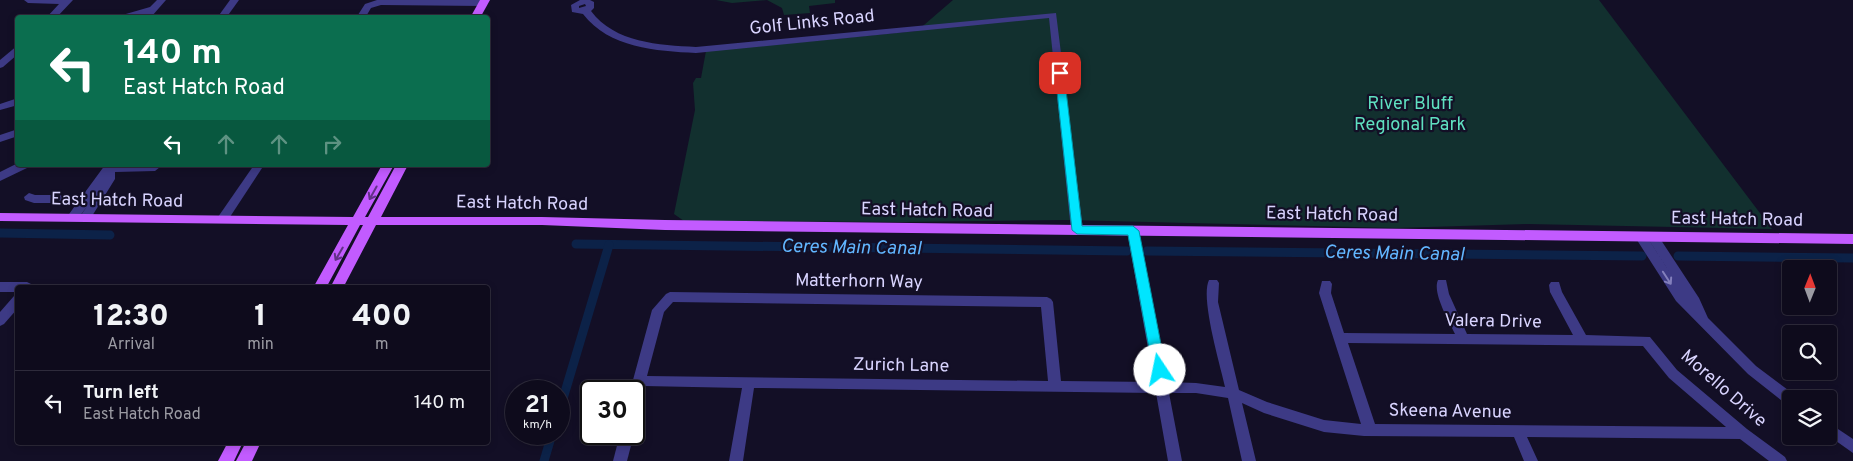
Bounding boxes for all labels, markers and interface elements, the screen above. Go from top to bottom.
street label: Golf Links Road [748,5,876,41]
text: 140 m [123,32,222,76]
icon: left [40,35,105,100]
pin [1039,52,1081,94]
icon: arrive [1046,59,1074,87]
text: East Hatch Road [123,75,285,102]
park label: River Bluff Regional Park [1354,93,1466,137]
icon: left [159,130,187,158]
icon: ahead [212,130,240,158]
icon: ahead [265,130,293,158]
icon: right [318,130,346,158]
one-way arrow [368,185,378,200]
street label: East Hatch Road [51,188,183,214]
street label: East Hatch Road [456,191,588,217]
street label: East Hatch Road [861,198,993,224]
street label: East Hatch Road [1266,202,1398,228]
street label: East Hatch Road [1671,207,1803,233]
water label: Ceres Main Canal [781,235,923,261]
water label: Ceres Main Canal [1324,241,1466,267]
one-way arrow [334,247,344,262]
north arrow [1782,260,1838,315]
map controls [1782,260,1837,445]
street label: Matterhorn Way [795,269,923,295]
one-way arrow [1662,271,1672,285]
text: 12:30 [93,299,169,336]
text: 1 [254,299,267,336]
text: 400 [352,299,412,336]
street label: Valera Drive [1444,310,1542,334]
button: search [1782,325,1837,380]
text: Arrival [107,335,155,355]
text: min [247,335,274,355]
text: m [375,335,389,355]
position arrow [1133,343,1185,395]
street label: Morello Drive [1675,345,1771,433]
street label: Zurich Lane [853,354,949,378]
speed limit sign: 30 [580,380,645,445]
text: Turn left [83,381,159,405]
icon: left [40,389,68,417]
text: 21 [525,390,550,422]
button: layers [1782,390,1837,445]
text: 140 m [414,391,465,415]
street label: Skeena Avenue [1388,399,1512,425]
text: East Hatch Road [83,405,201,425]
text: km/h [523,417,552,433]

